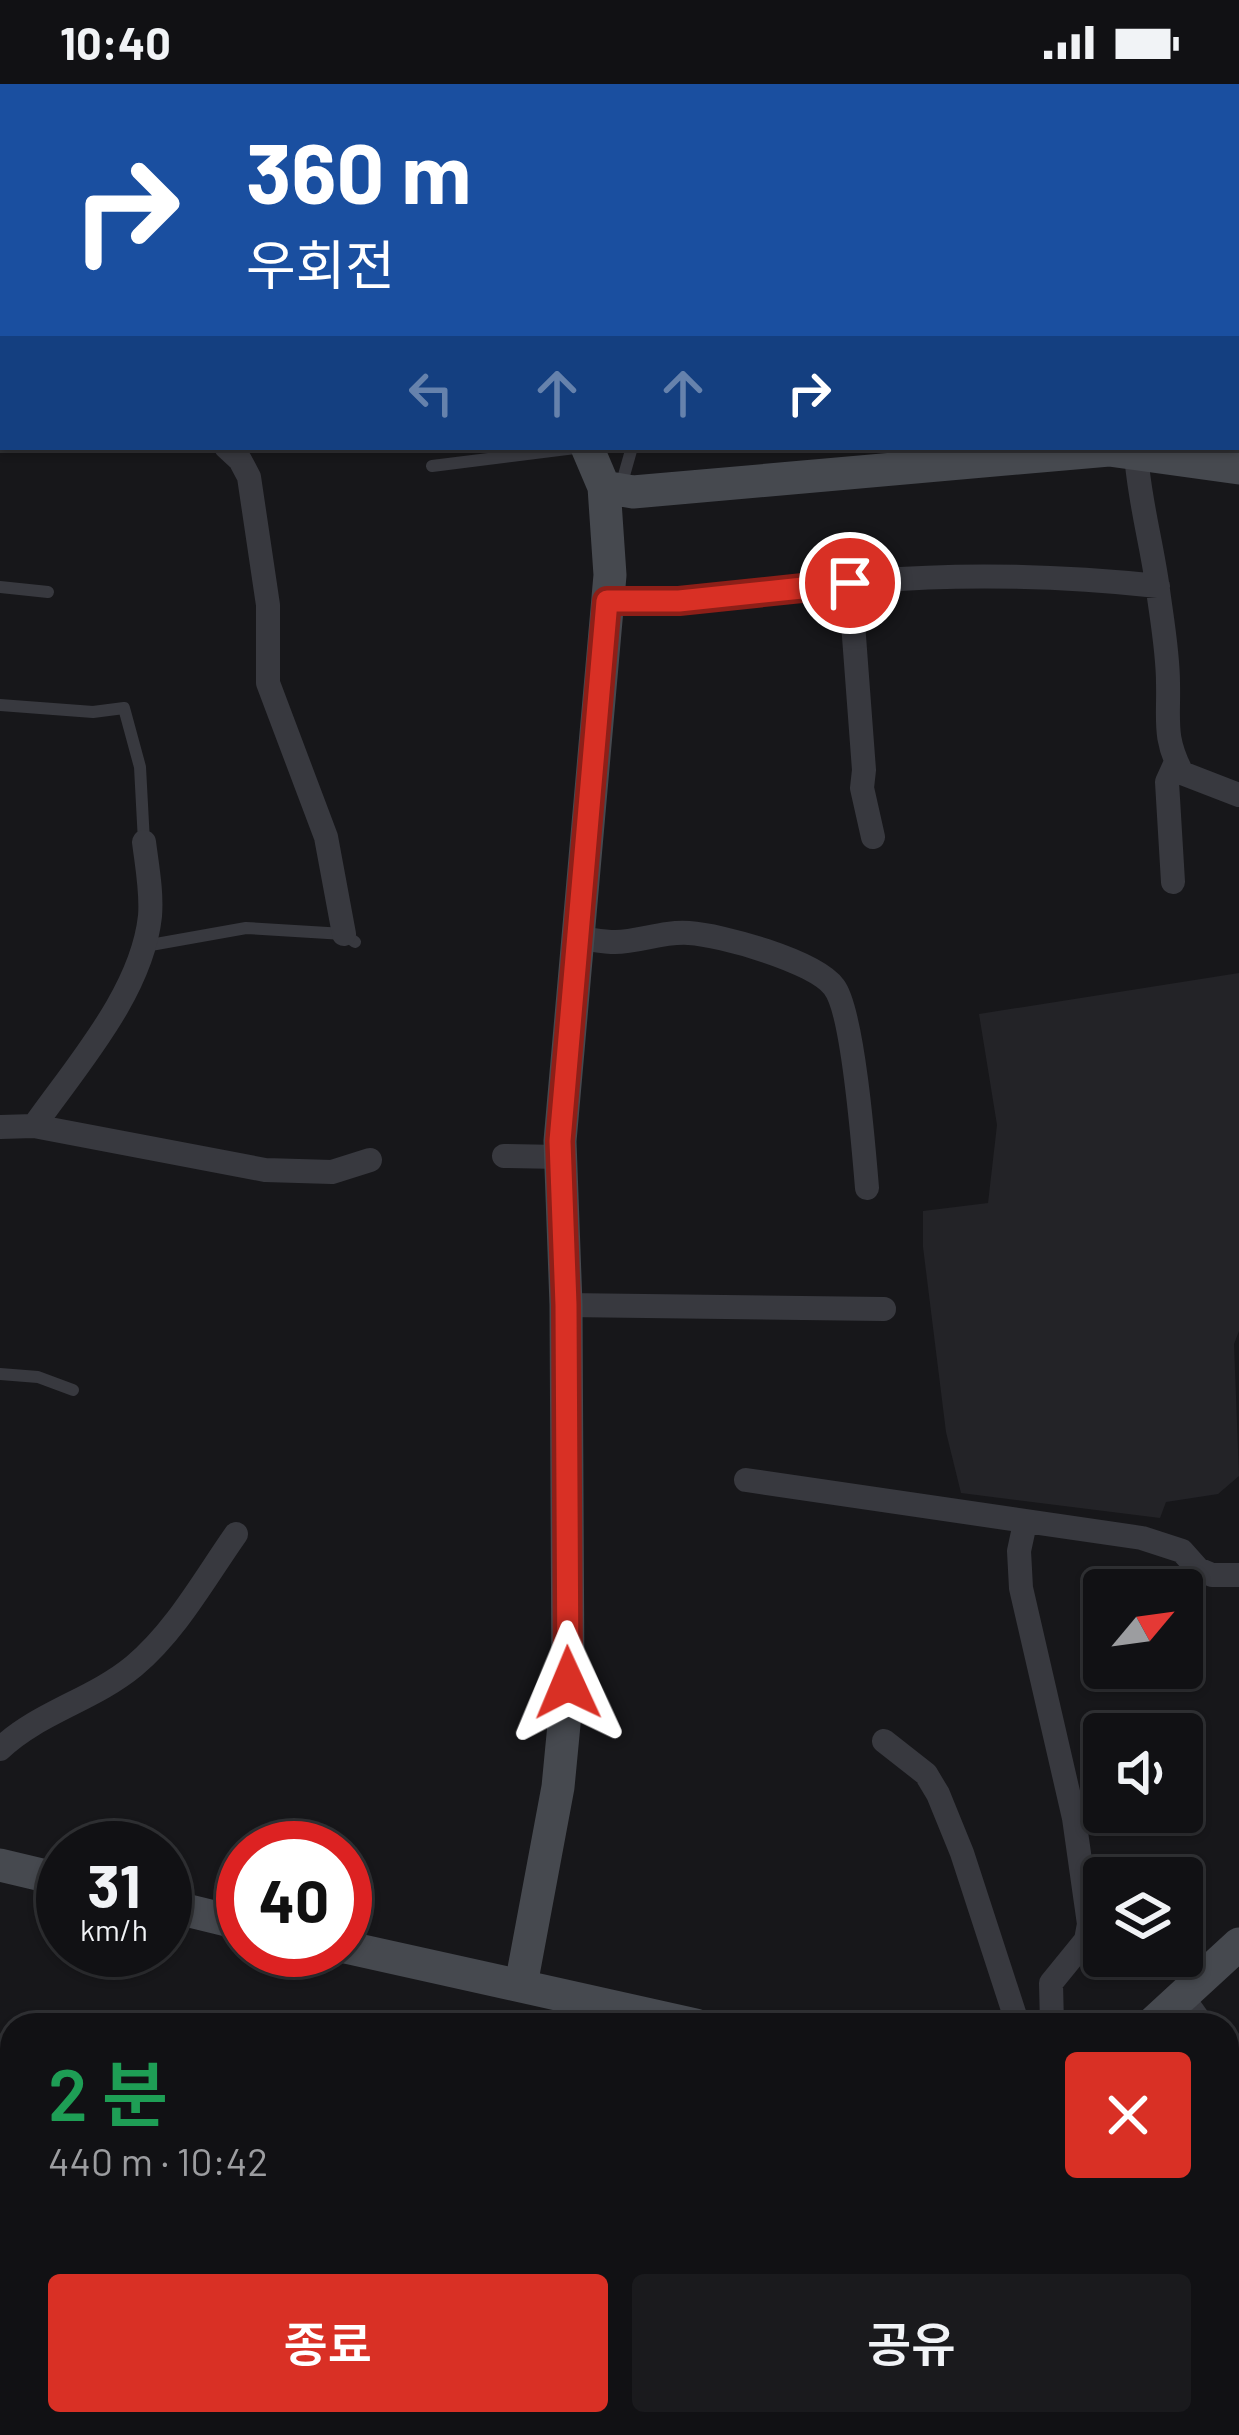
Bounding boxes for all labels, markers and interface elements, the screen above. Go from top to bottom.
text: 10:40 [60,15,171,69]
text: 360 m [246,120,471,221]
icon: right [48,132,204,288]
text: 우회전 [246,231,395,296]
icon: left [398,360,464,426]
icon: ahead [524,360,590,426]
icon: ahead [650,360,716,426]
icon: right [776,360,842,426]
pin [799,532,901,634]
icon: arrive [817,550,883,616]
north arrow [1083,1569,1203,1689]
map controls [1083,1569,1203,1977]
position arrow [505,1620,631,1746]
button: sound [1083,1713,1203,1833]
speed limit sign: 40 [216,1821,372,1977]
text: 31 [87,1848,141,1920]
button: layers [1083,1857,1203,1977]
text: km/h [80,1911,148,1947]
text: 2 분 [48,2049,168,2135]
button: close [1065,2052,1191,2178]
text: 440 m · 10:42 [48,2137,268,2184]
button: 종료 [48,2274,608,2412]
button: 공유 [632,2274,1191,2412]

